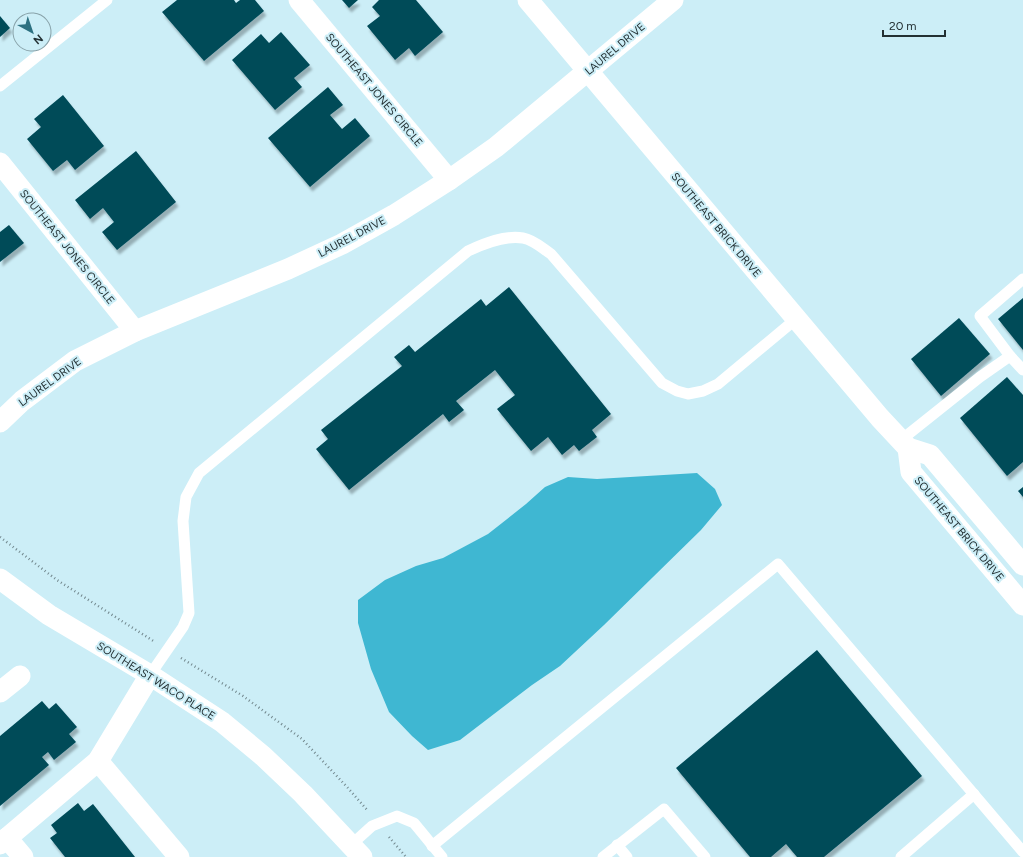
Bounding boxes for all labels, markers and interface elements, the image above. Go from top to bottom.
north arrow [12,12,52,52]
scale bar [883,12,945,38]
text: 20 m [889,19,917,33]
street label: LAUREL DRIVE [582,20,648,78]
street label: SOUTHEAST JONES CIRCLE [323,31,425,149]
text: N [31,32,46,47]
street label: SOUTHEAST BRICK DRIVE [668,170,764,280]
street label: SOUTHEAST JONES CIRCLE [17,187,117,307]
street label: LAUREL DRIVE [316,214,388,260]
street label: LAUREL DRIVE [16,355,84,409]
street label: SOUTHEAST BRICK DRIVE [911,474,1007,584]
street label: SOUTHEAST WACO PLACE [94,639,218,723]

